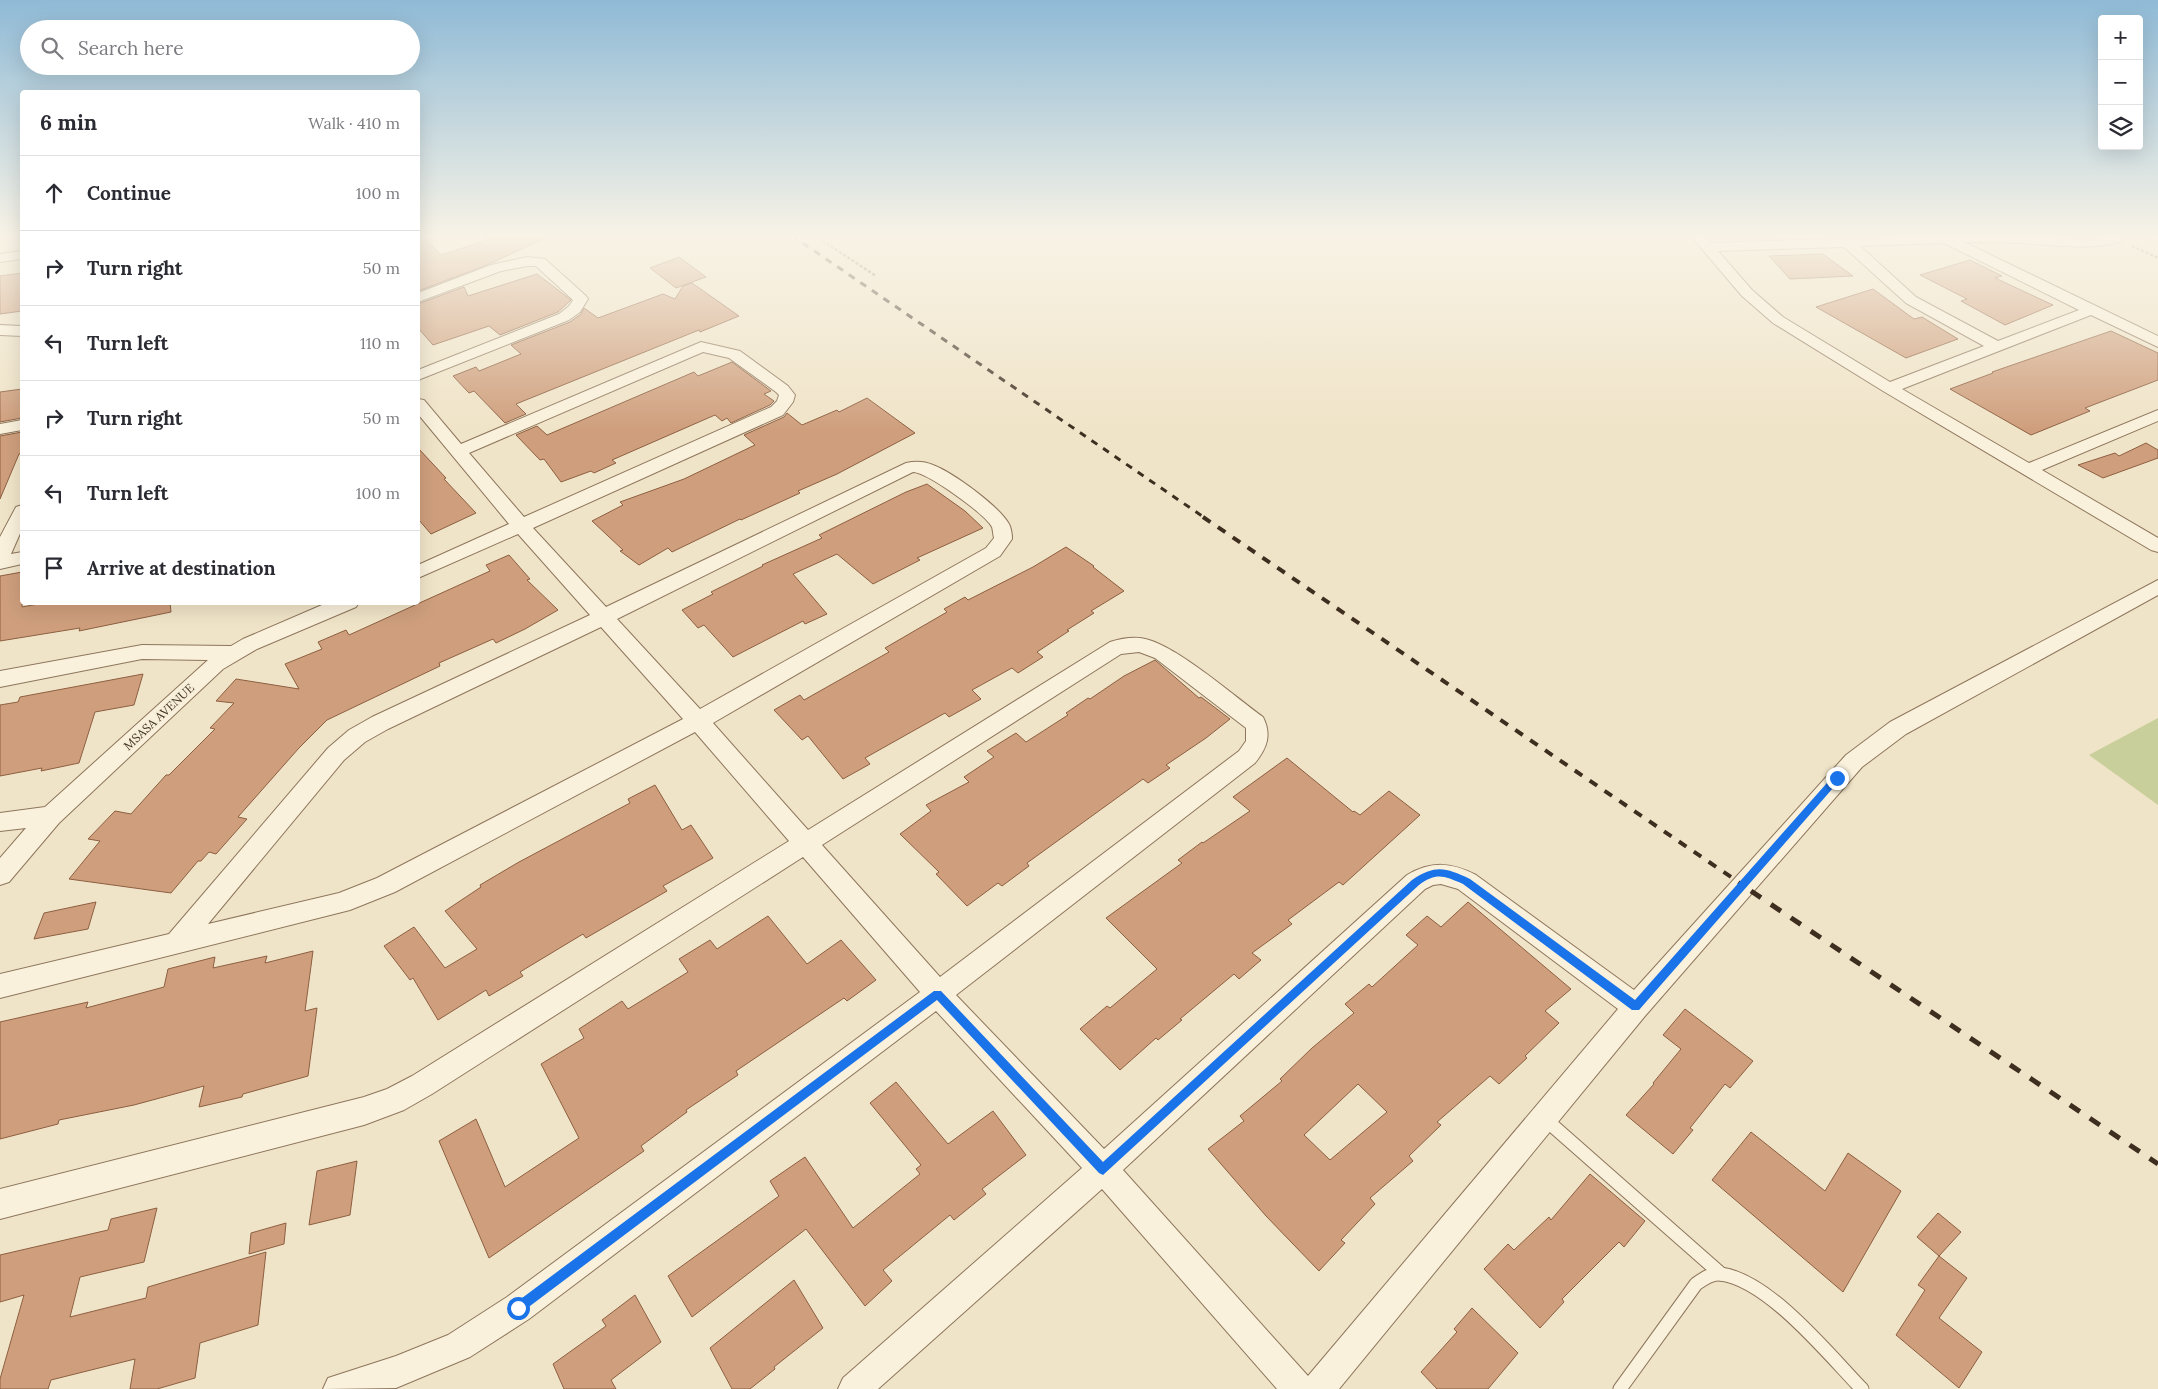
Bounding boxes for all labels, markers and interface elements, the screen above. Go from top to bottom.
map controls [2098,15,2143,150]
button: + [2098,15,2143,60]
search box [20,20,420,75]
icon: search [38,34,66,62]
text: Search here [78,36,184,60]
button: − [2098,60,2143,105]
button: layers [2098,105,2143,150]
text: 6 min [40,109,97,136]
text: Walk · 410 m [308,113,400,133]
icon: ahead [40,179,68,207]
text: Continue [87,181,171,205]
text: 100 m [356,183,400,203]
icon: right [40,254,68,282]
text: Turn right [87,256,183,280]
text: 50 m [363,258,400,278]
icon: left [40,329,68,357]
text: Turn left [87,331,168,355]
text: 110 m [360,333,400,353]
icon: right [40,404,68,432]
text: Turn right [87,406,183,430]
text: 50 m [363,408,400,428]
icon: left [40,479,68,507]
text: Turn left [87,481,168,505]
text: 100 m [356,483,400,503]
icon: arrive [40,554,68,582]
text: Arrive at destination [87,556,276,580]
street label: MSASA AVENUE [120,680,197,753]
route end [1826,767,1849,790]
route start [507,1297,530,1320]

